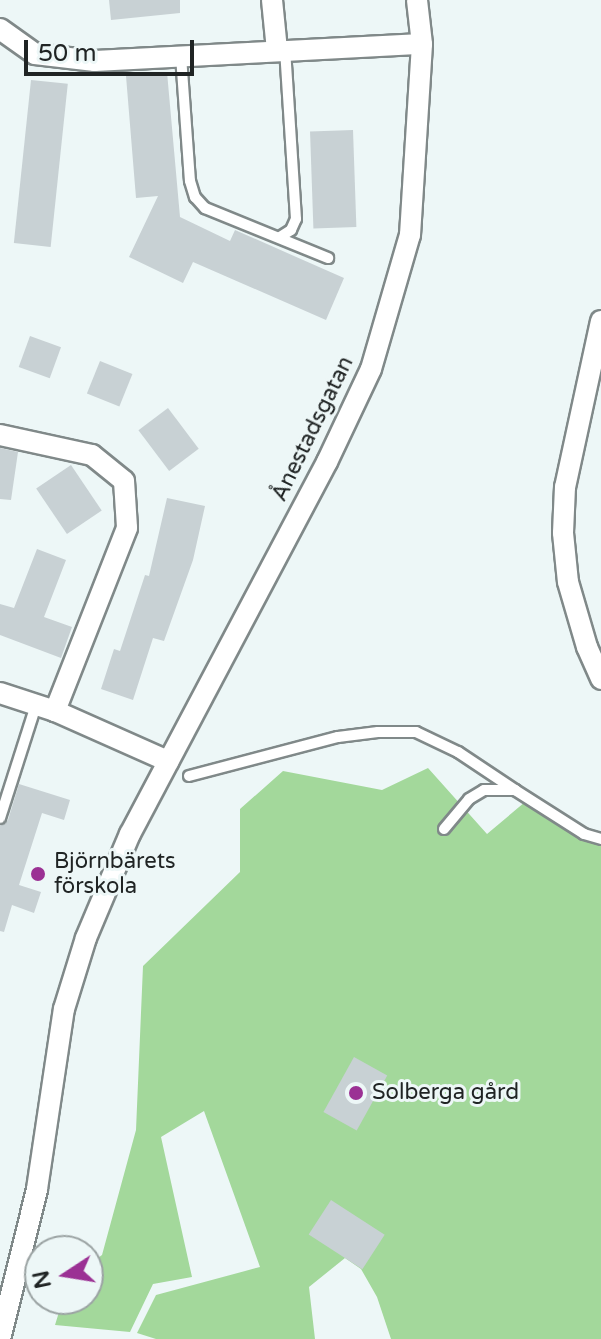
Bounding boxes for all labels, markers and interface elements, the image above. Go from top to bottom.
scale bar [28,24,198,74]
text: 50 m [38,39,96,68]
street label: Ånestadsgatan [267,352,359,506]
place label: Björnbärets förskola [54,848,176,900]
marker: Björnbärets förskola [29,865,47,883]
place label: Solberga gård [372,1080,519,1106]
marker: Solberga gård [347,1084,365,1102]
north arrow [24,1235,104,1315]
text: N [28,1268,57,1291]

